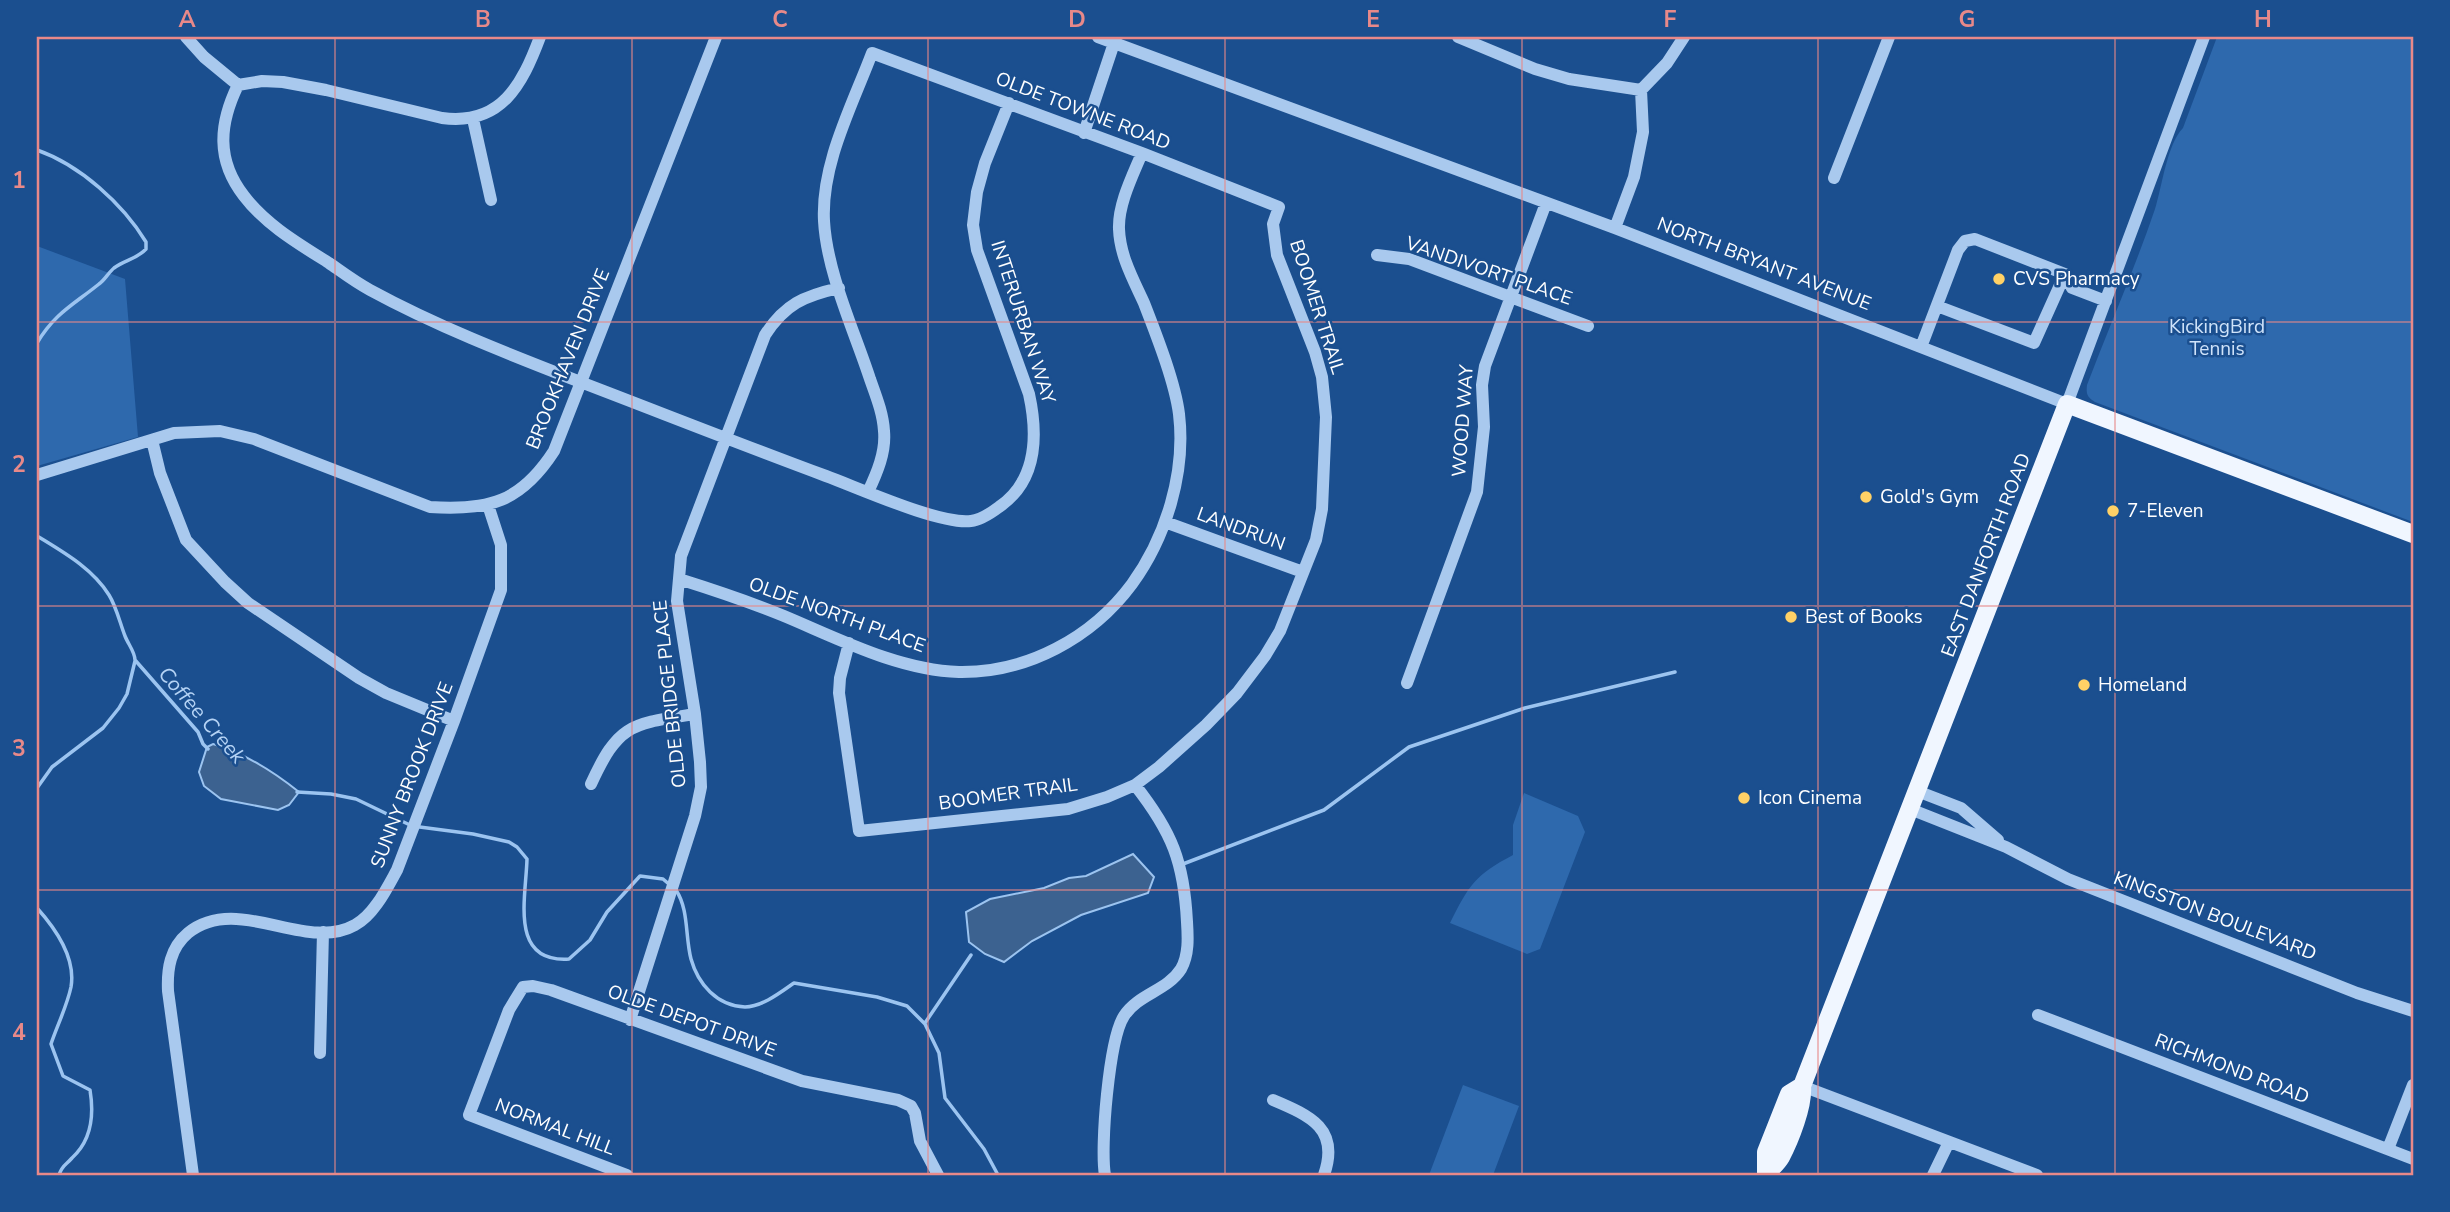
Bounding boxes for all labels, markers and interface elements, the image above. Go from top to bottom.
text: A [178,4,196,35]
text: B [475,4,491,35]
text: C [772,4,788,35]
text: D [1068,4,1086,35]
text: E [1366,4,1380,35]
text: F [1664,4,1677,35]
text: G [1959,4,1975,35]
text: H [2254,4,2272,35]
street label: OLDE TOWNE ROAD [992,66,1174,156]
text: 1 [12,165,26,196]
street label: NORTH BRYANT AVENUE [1653,211,1875,317]
street label: VANDIVORT PLACE [1401,230,1576,312]
street label: BOOMER TRAIL [1283,236,1351,378]
street label: INTERURBAN WAY [984,237,1062,407]
street label: BROOKHAVEN DRIVE [520,265,616,453]
place label: CVS Pharmacy [2013,266,2140,292]
marker: CVS Pharmacy [1991,271,2007,287]
park label: KickingBird Tennis [2169,314,2265,362]
street label: WOOD WAY [1446,363,1480,478]
text: 2 [12,449,26,480]
street label: EAST DANFORTH ROAD [1935,449,2037,661]
place label: Gold's Gym [1880,484,1979,510]
marker: Gold's Gym [1858,489,1874,505]
place label: 7-Eleven [2127,498,2204,524]
street label: LANDRUN [1193,501,1289,557]
marker: 7-Eleven [2105,503,2121,519]
street label: OLDE NORTH PLACE [745,571,929,659]
street label: OLDE BRIDGE PLACE [647,599,693,789]
place label: Best of Books [1805,604,1923,630]
marker: Best of Books [1783,609,1799,625]
water label: Coffee Creek [152,660,252,770]
place label: Homeland [2098,672,2187,698]
marker: Homeland [2076,677,2092,693]
street label: SUNNY BROOK DRIVE [365,678,459,872]
text: 3 [12,733,26,764]
street label: BOOMER TRAIL [937,771,1080,817]
place label: Icon Cinema [1758,785,1862,811]
marker: Icon Cinema [1736,790,1752,806]
street label: KINGSTON BOULEVARD [2110,865,2320,967]
street label: OLDE DEPOT DRIVE [604,978,780,1064]
text: 4 [12,1017,26,1048]
street label: RICHMOND ROAD [2151,1028,2313,1110]
street label: NORMAL HILL [491,1092,619,1162]

